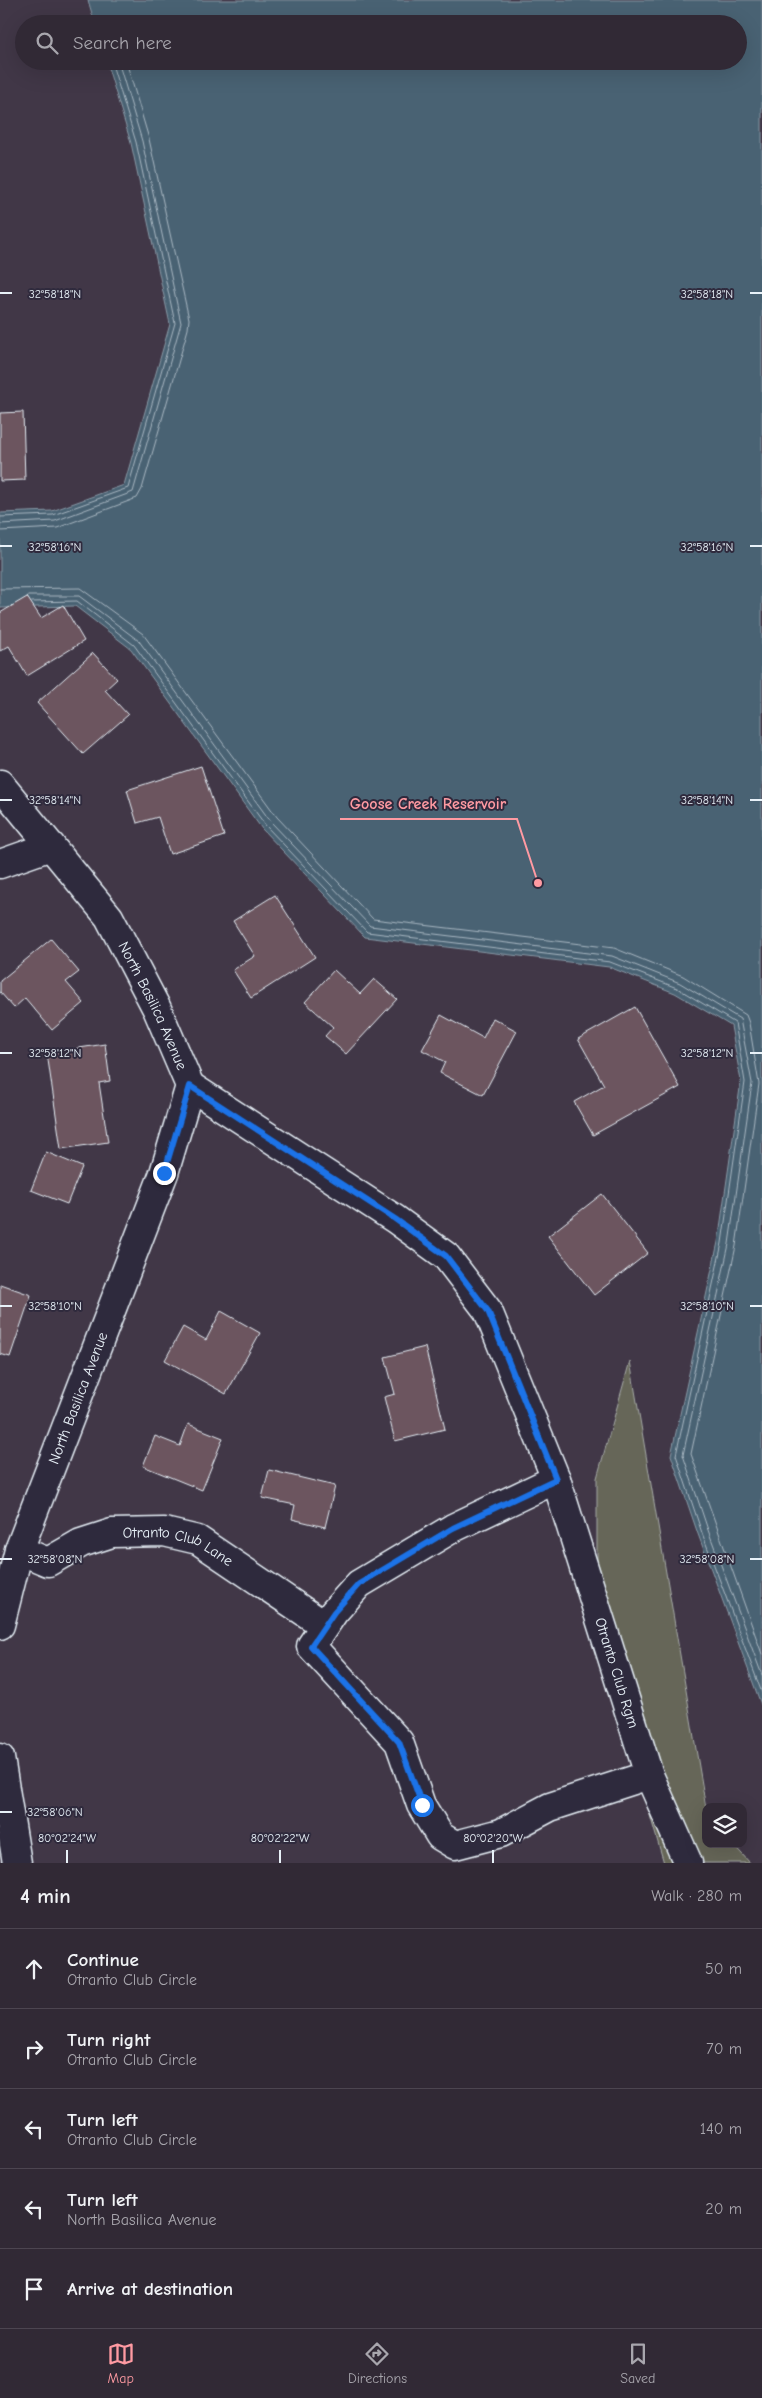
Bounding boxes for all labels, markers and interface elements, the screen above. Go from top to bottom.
search box [15,15,747,70]
icon: search [33,29,61,57]
text: Search here [73,32,172,54]
text: 32°58'18"N [29,287,81,301]
text: 32°58'18"N [681,287,733,301]
text: 32°58'16"N [29,540,81,554]
text: 32°58'16"N [681,540,733,554]
callout: Goose Creek Reservoir [340,788,517,819]
text: 32°58'14"N [29,793,81,807]
text: 32°58'14"N [681,793,733,807]
text: Goose Creek Reservoir [350,795,507,813]
street label: North Basilica Avenue [114,938,191,1073]
text: 32°58'12"N [29,1046,81,1060]
text: 32°58'12"N [681,1046,733,1060]
route end [153,1162,176,1185]
text: 32°58'10"N [28,1299,82,1313]
text: 32°58'10"N [680,1299,734,1313]
street label: North Basilica Avenue [44,1329,112,1467]
street label: Otranto Club Lane [123,1523,237,1570]
text: 32°58'08"N [27,1552,83,1566]
text: 32°58'08"N [679,1552,735,1566]
street label: Otranto Club Rgm [591,1615,643,1730]
route start [411,1794,434,1817]
map controls [702,1803,747,1848]
button: layers [702,1803,747,1848]
text: 32°58'06"N [27,1805,83,1819]
text: 80°02'24"W [38,1831,97,1845]
text: 80°02'22"W [251,1831,310,1845]
text: 80°02'20"W [463,1831,523,1845]
text: 4 min [20,1884,71,1908]
text: Walk · 280 m [651,1887,742,1905]
text: Continue [67,1949,139,1971]
icon: ahead [20,1955,48,1983]
text: 50 m [705,1960,742,1978]
text: Otranto Club Circle [67,1971,197,1989]
text: Turn right [67,2029,151,2051]
icon: right [20,2035,48,2063]
text: 70 m [706,2040,742,2058]
text: Otranto Club Circle [67,2051,197,2069]
text: Turn left [67,2109,138,2131]
icon: left [20,2115,48,2143]
text: 140 m [700,2120,742,2138]
text: Otranto Club Circle [67,2131,197,2149]
text: Turn left [67,2189,138,2211]
icon: left [20,2195,48,2223]
text: 20 m [705,2200,742,2218]
text: North Basilica Avenue [67,2211,216,2229]
icon: arrive [20,2275,48,2303]
text: Arrive at destination [67,2278,233,2300]
tab: Map [107,2340,135,2387]
tab: Directions [348,2340,407,2387]
tab: Saved [620,2340,655,2387]

